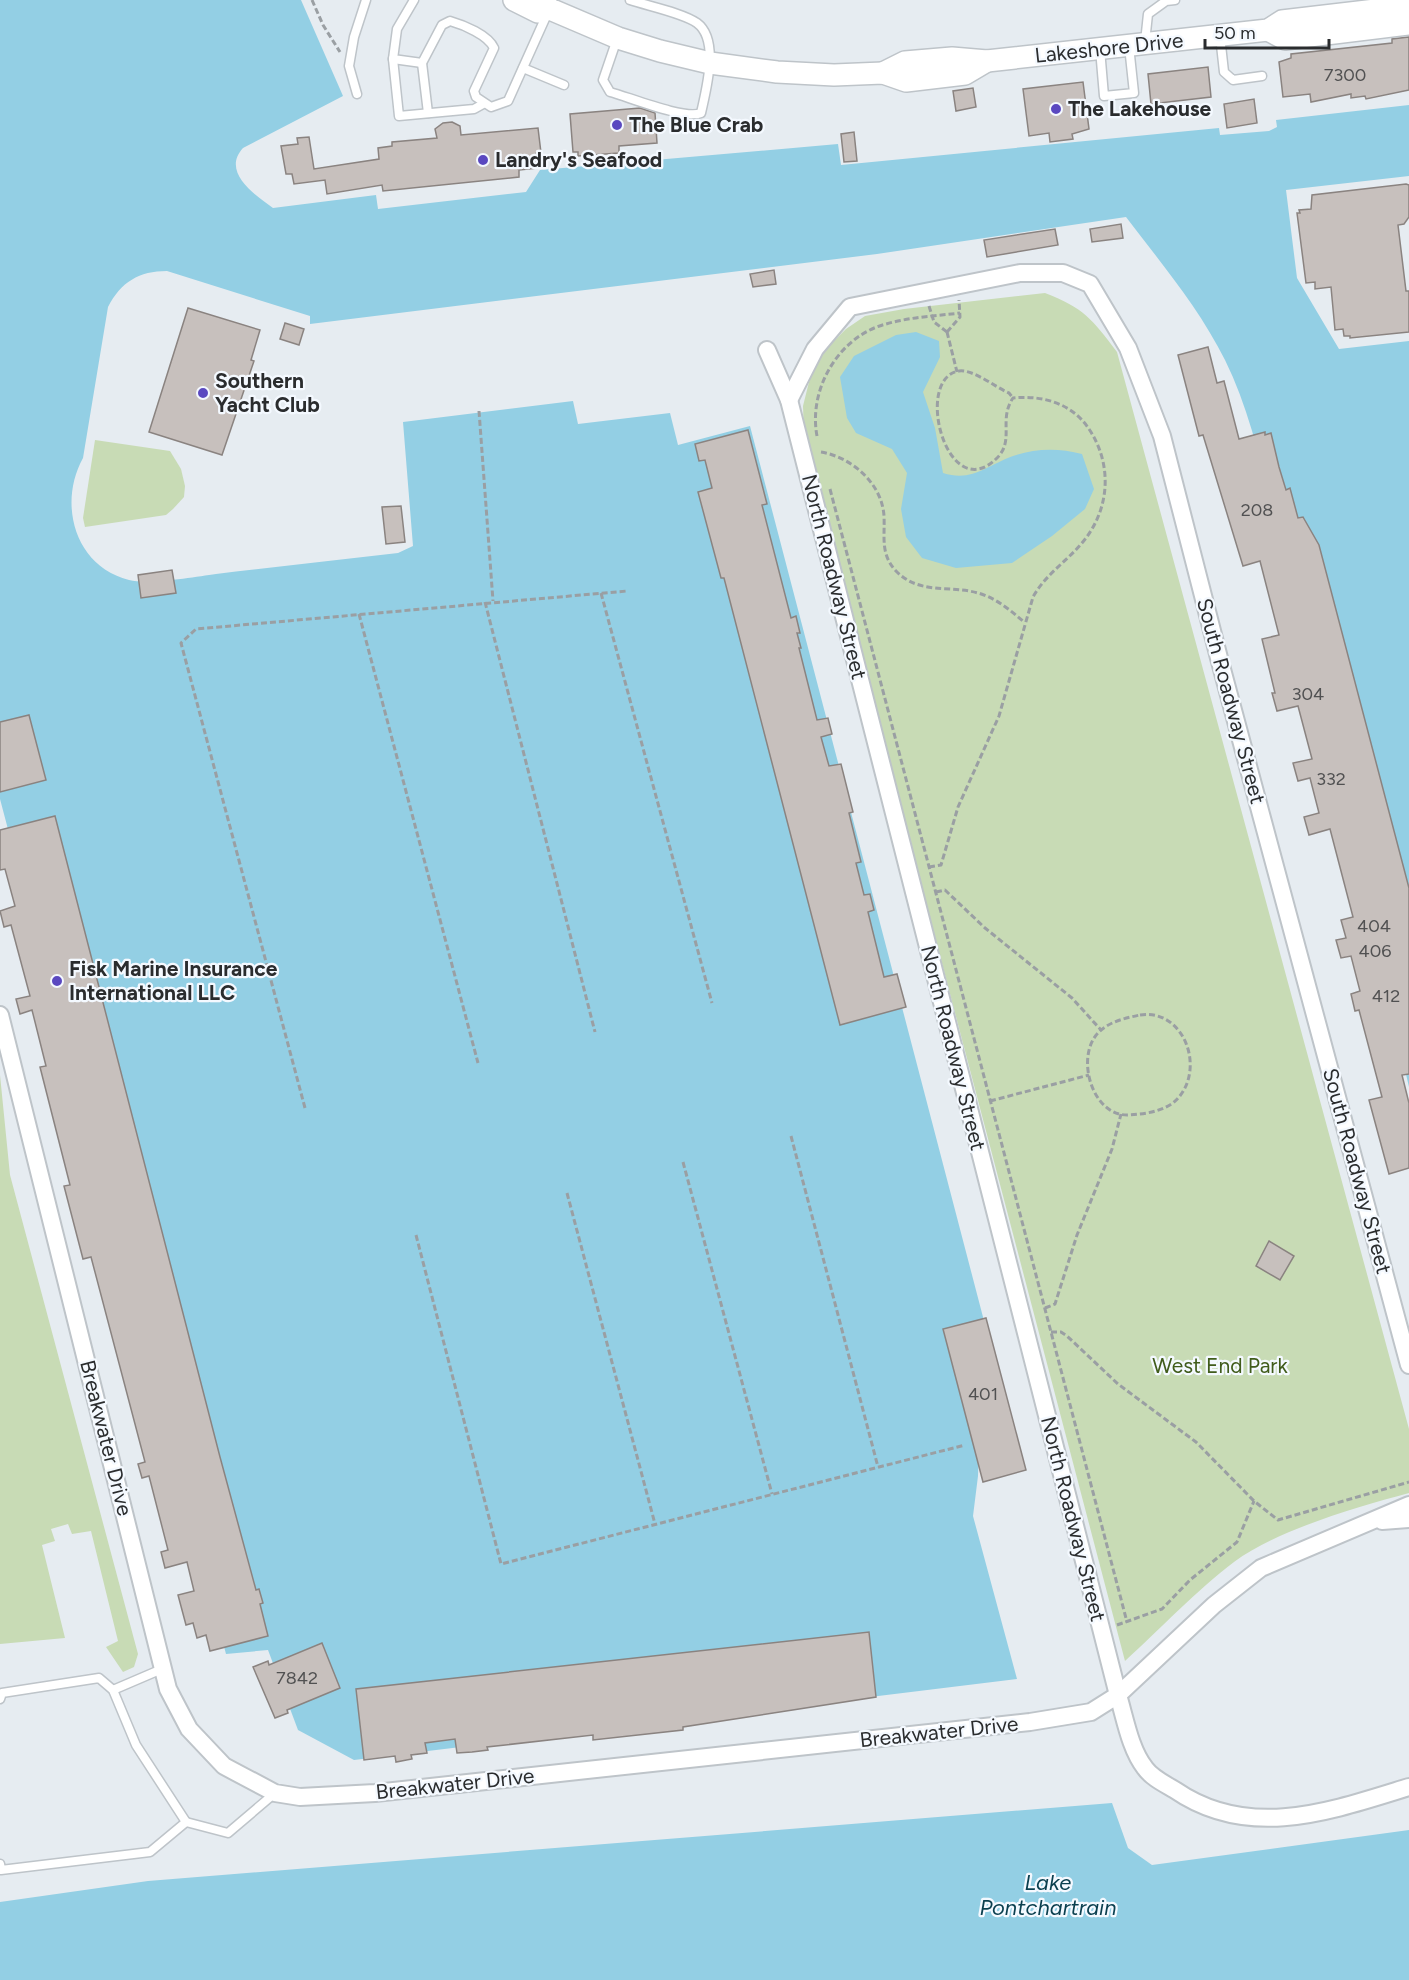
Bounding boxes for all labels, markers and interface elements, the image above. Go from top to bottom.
scale bar [1205,12,1330,50]
text: 50 m [1214,22,1256,44]
street label: Lakeshore Drive [1034,27,1184,68]
house number: 7300 [1324,64,1366,86]
place label: The Lakehouse [1068,96,1212,121]
marker: The Lakehouse [1049,102,1063,116]
place label: The Blue Crab [629,112,763,137]
marker: The Blue Crab [610,118,624,132]
place label: Landry's Seafood [495,147,662,172]
marker: Landry's Seafood [476,153,490,167]
place label: Southern Yacht Club [215,368,320,417]
marker: Southern Yacht Club [196,386,210,400]
street label: North Roadway Street [797,472,872,682]
house number: 208 [1241,499,1273,521]
street label: South Roadway Street [1192,595,1271,806]
house number: 304 [1292,683,1324,705]
house number: 332 [1316,768,1346,790]
house number: 404 [1357,915,1391,937]
house number: 406 [1359,940,1391,962]
street label: North Roadway Street [916,943,991,1153]
place label: Fisk Marine Insurance International LLC [69,956,278,1005]
marker: Fisk Marine Insurance International LLC [50,974,64,988]
house number: 412 [1372,985,1400,1007]
street label: South Roadway Street [1318,1065,1397,1276]
park label: West End Park [1152,1353,1288,1378]
street label: Breakwater Drive [75,1358,138,1518]
house number: 401 [968,1383,998,1405]
street label: North Roadway Street [1036,1414,1111,1624]
house number: 7842 [276,1667,318,1689]
street label: Breakwater Drive [858,1711,1020,1752]
street label: Breakwater Drive [374,1763,536,1804]
water label: Lake Pontchartrain [980,1869,1116,1921]

